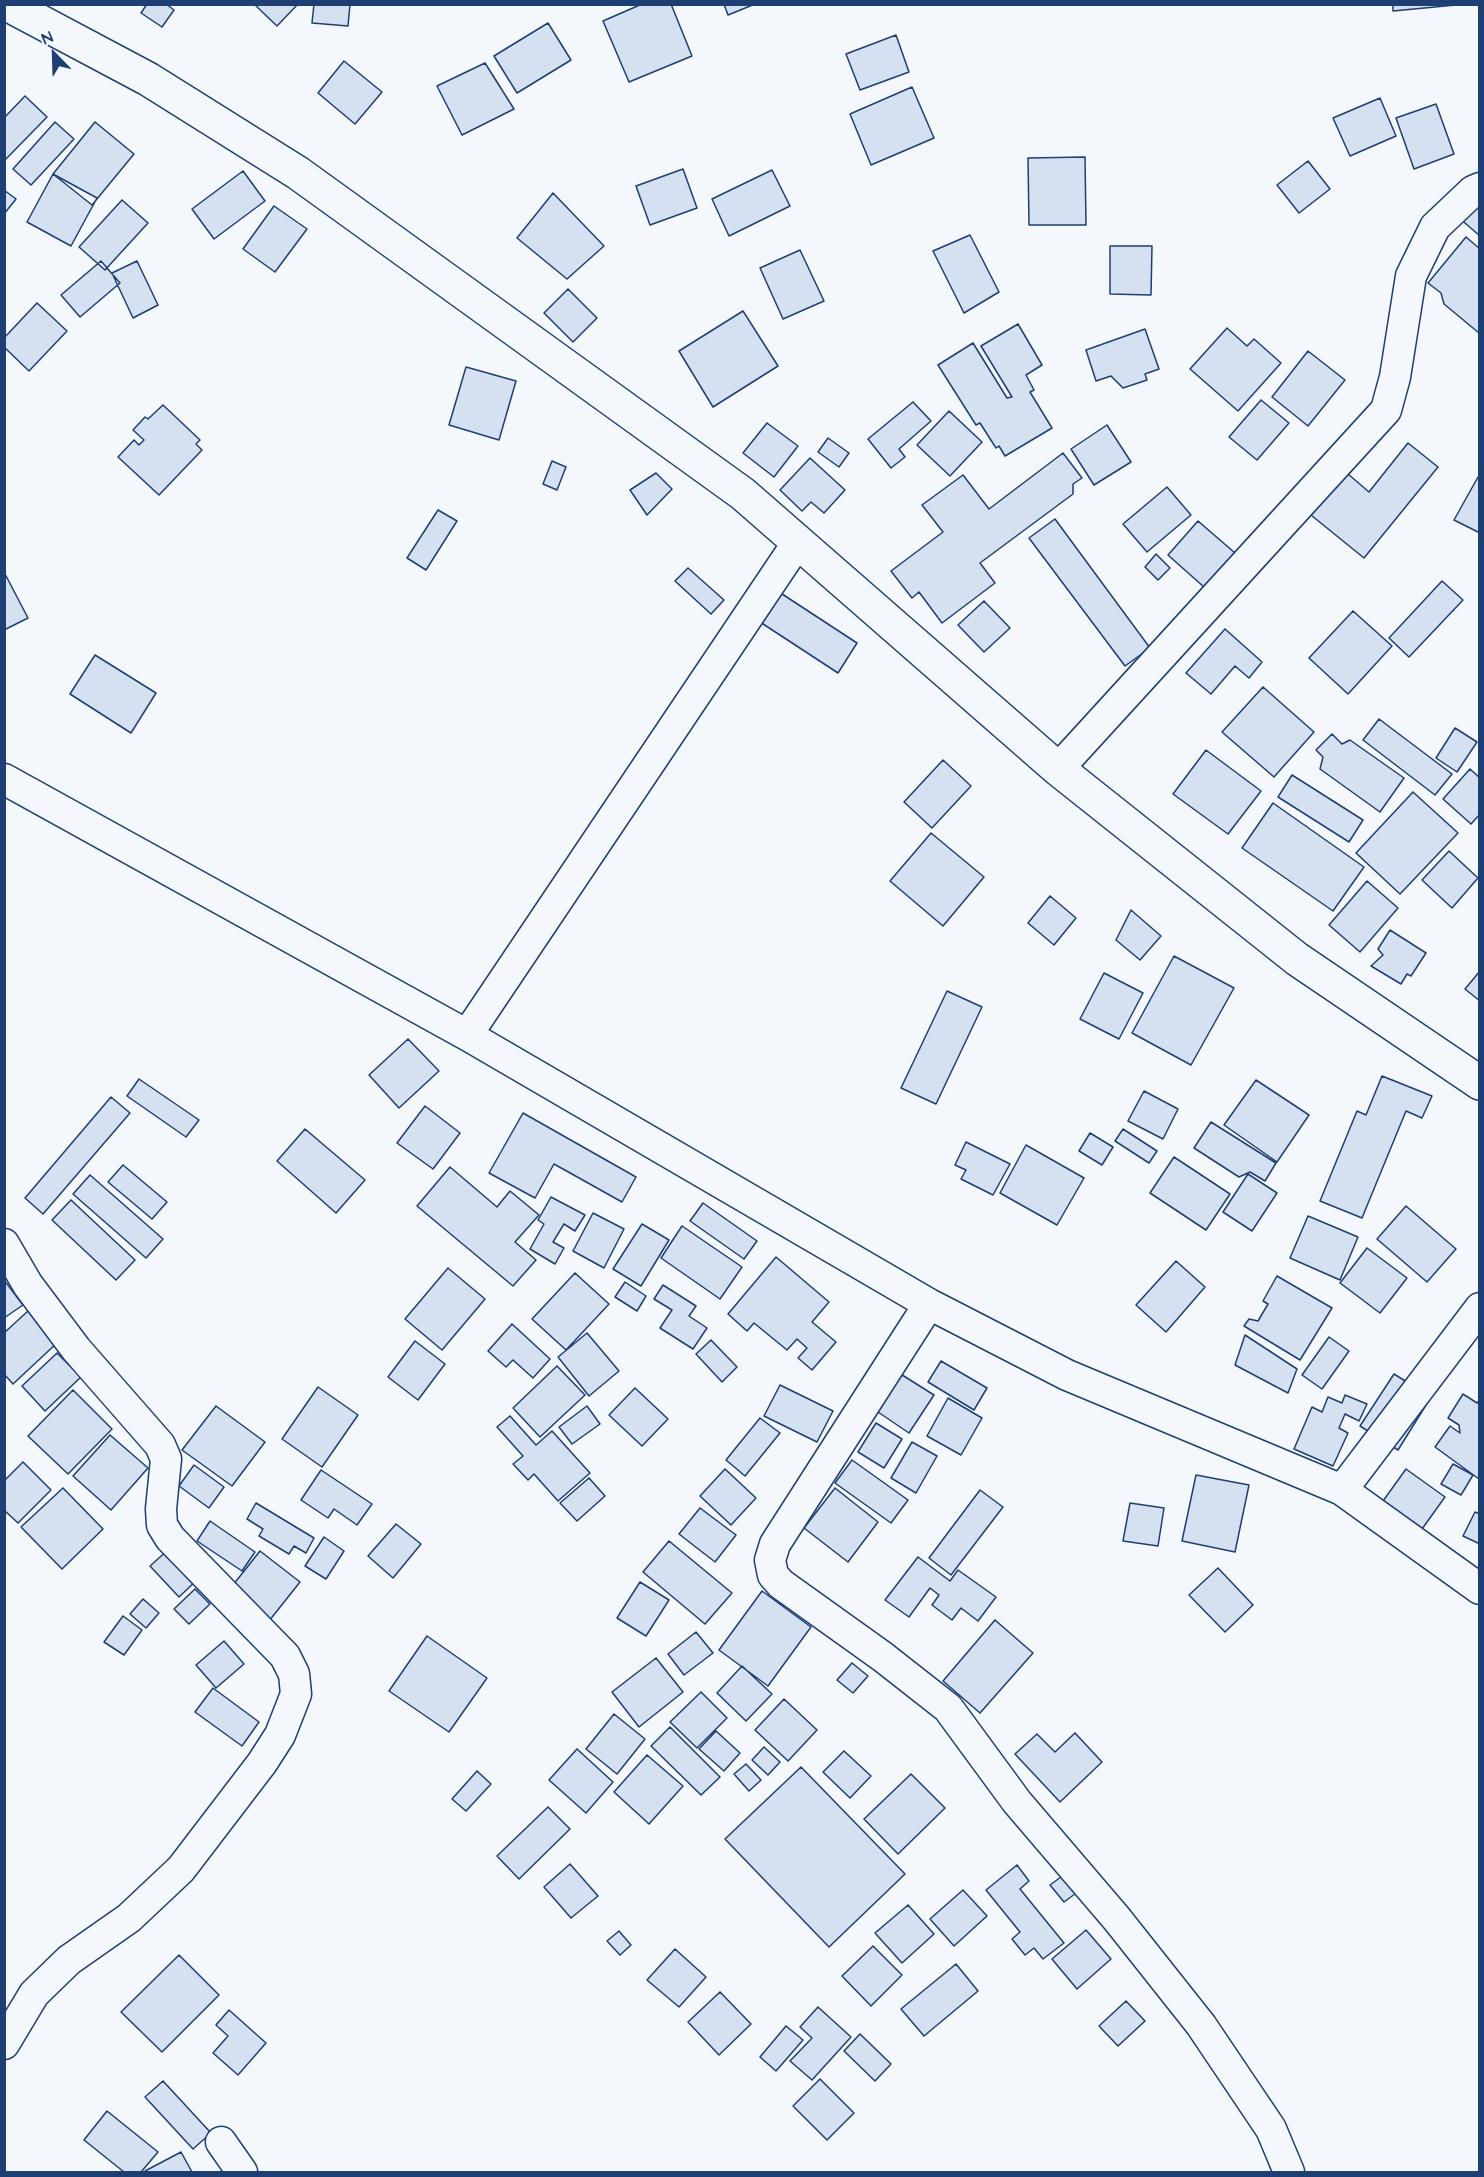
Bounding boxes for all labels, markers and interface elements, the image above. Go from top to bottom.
north arrow [24,24,84,84]
text: N [38,26,56,49]

